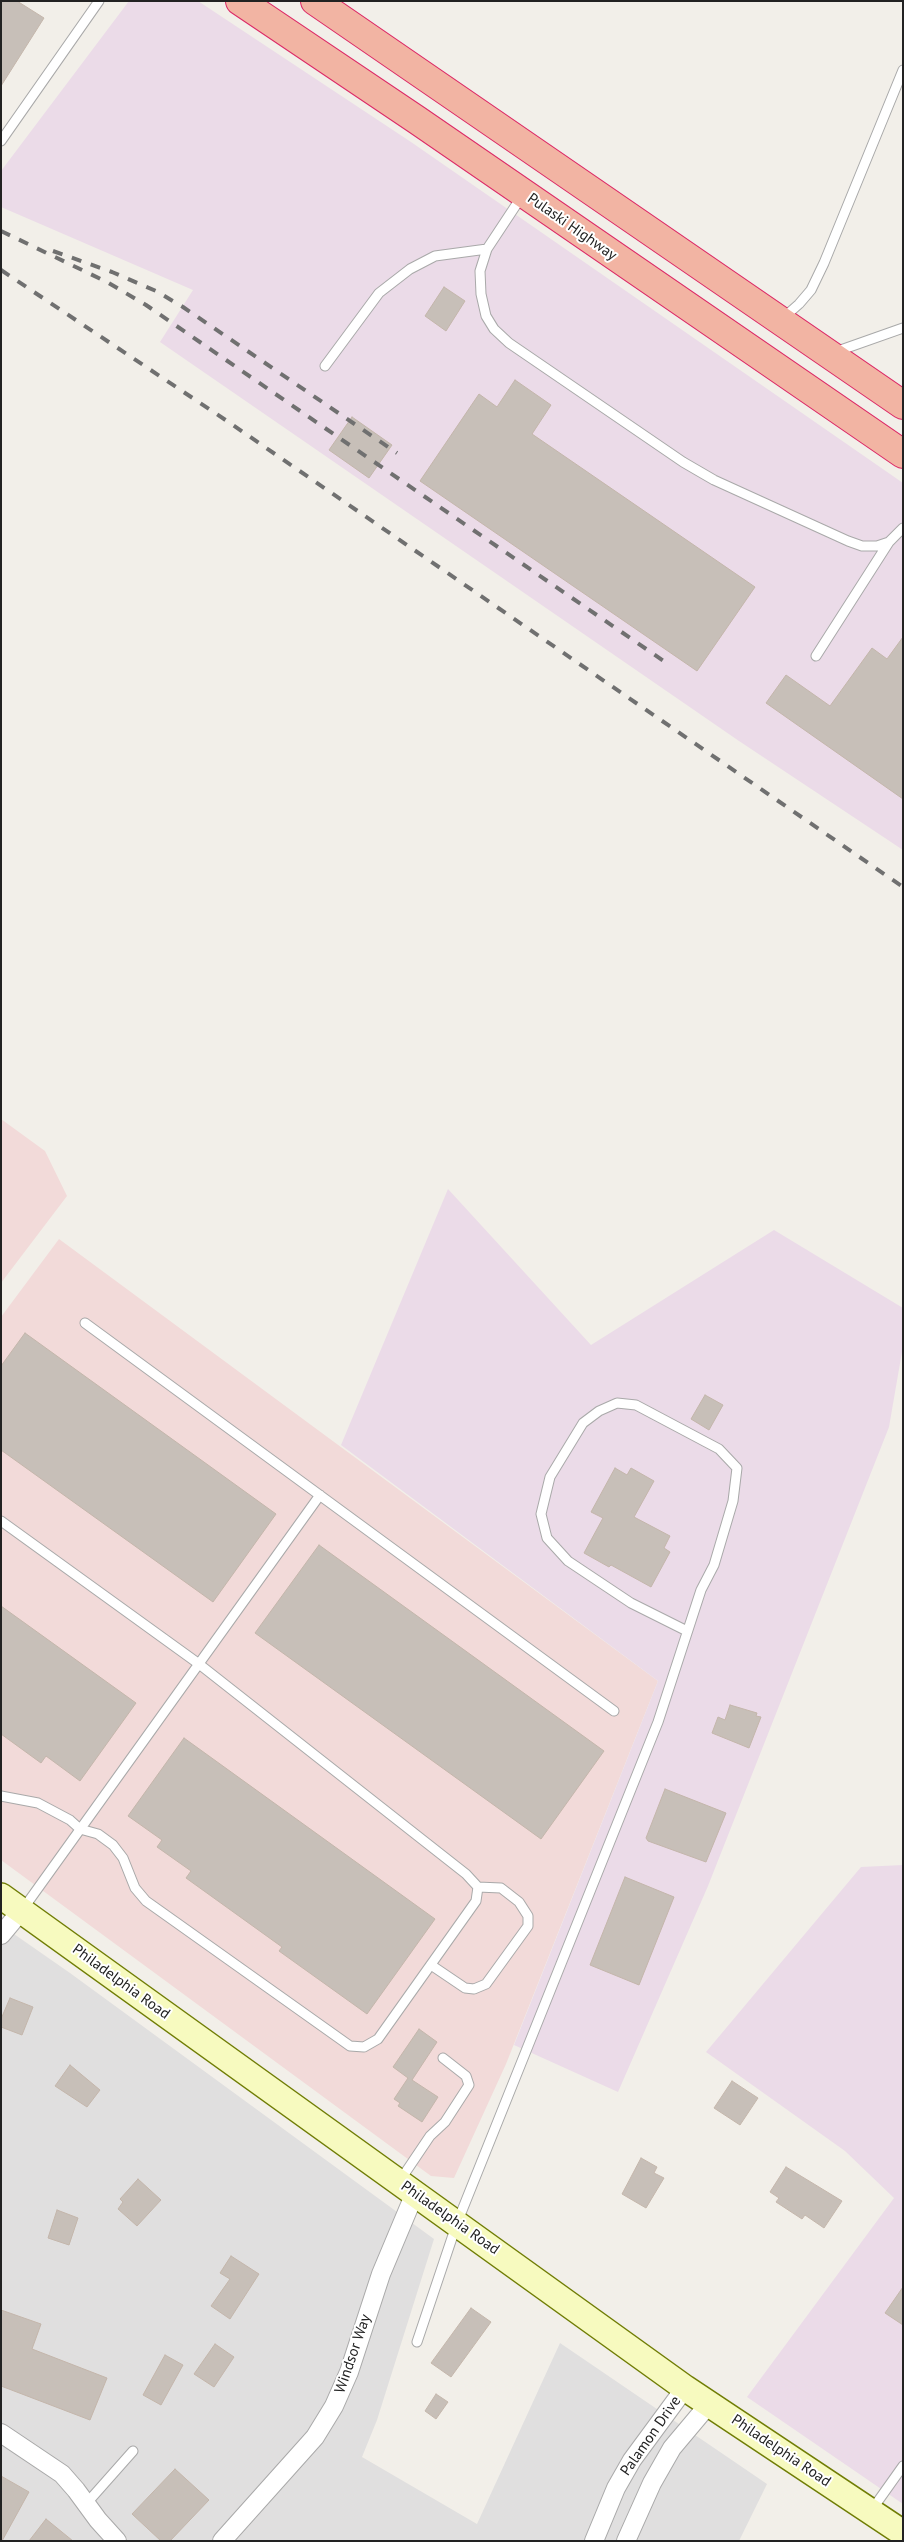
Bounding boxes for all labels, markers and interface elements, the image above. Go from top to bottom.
street label: Pulaski Highway [524,189,620,265]
street label: Philadelphia Road [69,1941,173,2023]
street label: Philadelphia Road [397,2177,503,2259]
street label: Windsor Way [331,2312,375,2396]
street label: Palamon Drive [617,2393,685,2479]
street label: Philadelphia Road [728,2411,834,2491]

